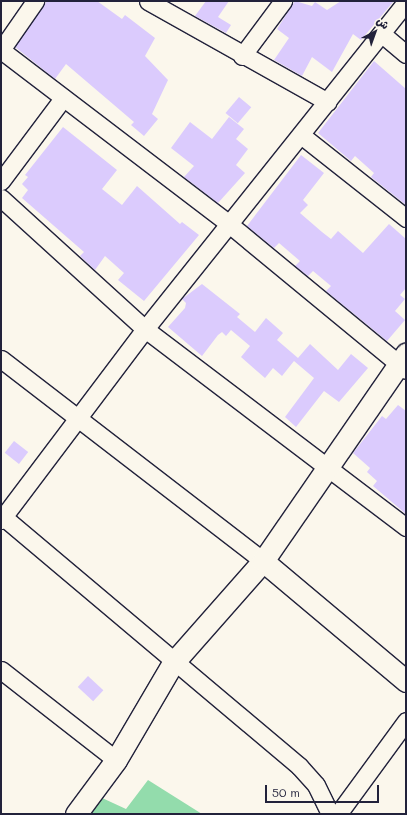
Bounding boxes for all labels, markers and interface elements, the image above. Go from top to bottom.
north arrow [355,12,395,52]
text: ش [374,13,393,32]
scale bar [267,777,381,803]
text: 50 m [272,784,300,800]

